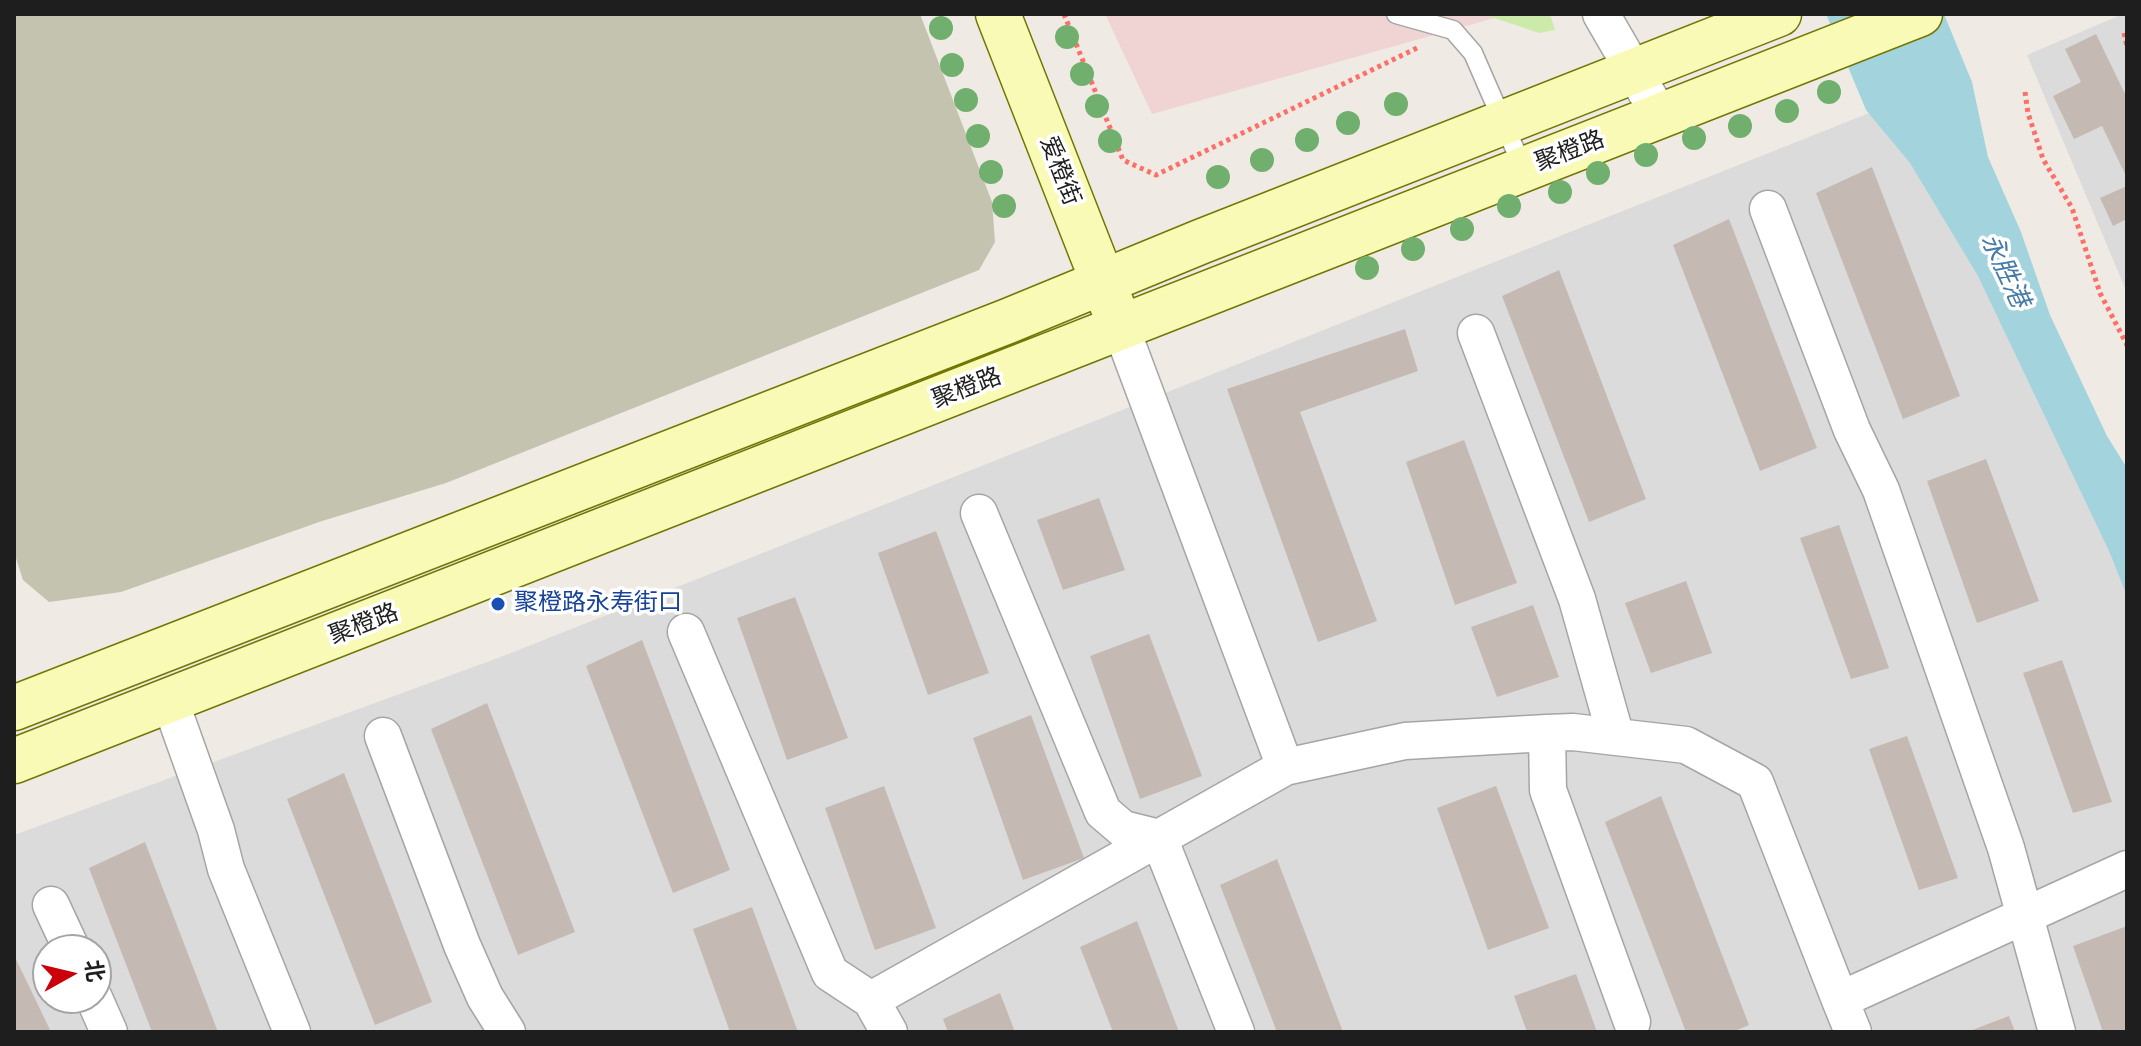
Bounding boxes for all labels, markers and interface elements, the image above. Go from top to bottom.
street label: 聚橙路 [1531,126,1609,178]
street label: 爱橙街 [1033,132,1085,210]
water label: 永胜港 [1973,229,2035,313]
street label: 聚橙路 [928,363,1006,415]
place label: 聚橙路永寿街口 [514,590,682,618]
marker: 聚橙路永寿街口 [489,595,507,613]
street label: 聚橙路 [325,599,403,651]
north arrow [32,934,112,1014]
text: 北 [78,958,110,984]

